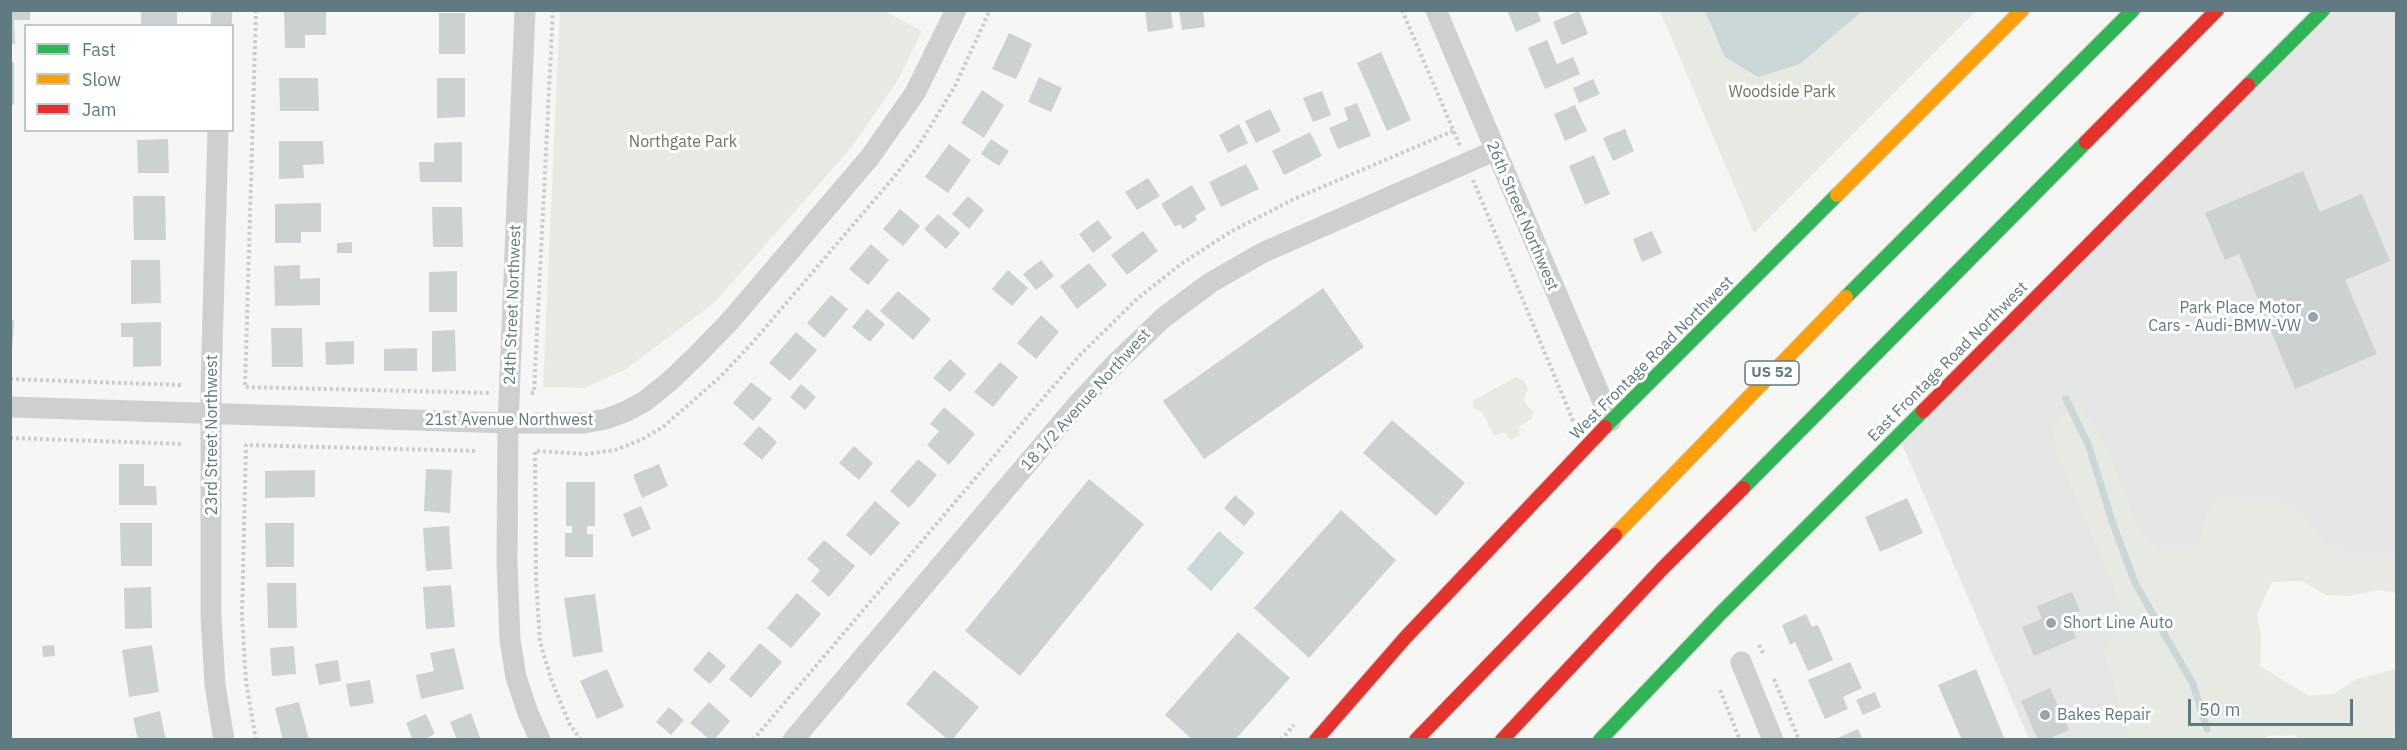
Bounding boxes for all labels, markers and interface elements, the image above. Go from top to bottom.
legend [24,24,234,132]
text: Fast [82,38,116,61]
text: Slow [82,68,121,91]
park label: Woodside Park [1728,82,1836,102]
text: Jam [82,98,117,121]
park label: Northgate Park [629,132,737,152]
street label: 26th Street Northwest [1482,138,1562,294]
street label: 24th Street Northwest [501,224,525,386]
street label: West Frontage Road Northwest [1566,272,1738,444]
street label: East Frontage Road Northwest [1864,278,2032,446]
place label: Park Place Motor Cars - Audi-BMW-VW [2148,298,2301,336]
marker: Park Place Motor Cars - Audi-BMW-VW [2306,310,2320,324]
street label: 18 1/2 Avenue Northwest [1017,325,1155,475]
street label: 23rd Street Northwest [202,355,222,515]
road number: US 52 [1745,361,1799,385]
street label: 21st Avenue Northwest [425,410,593,430]
place label: Short Line Auto [2063,613,2173,633]
marker: Short Line Auto [2044,616,2058,630]
scale bar [2191,687,2356,725]
text: 50 m [2199,698,2241,721]
place label: Bakes Repair [2057,705,2151,725]
marker: Bakes Repair [2038,708,2052,722]

